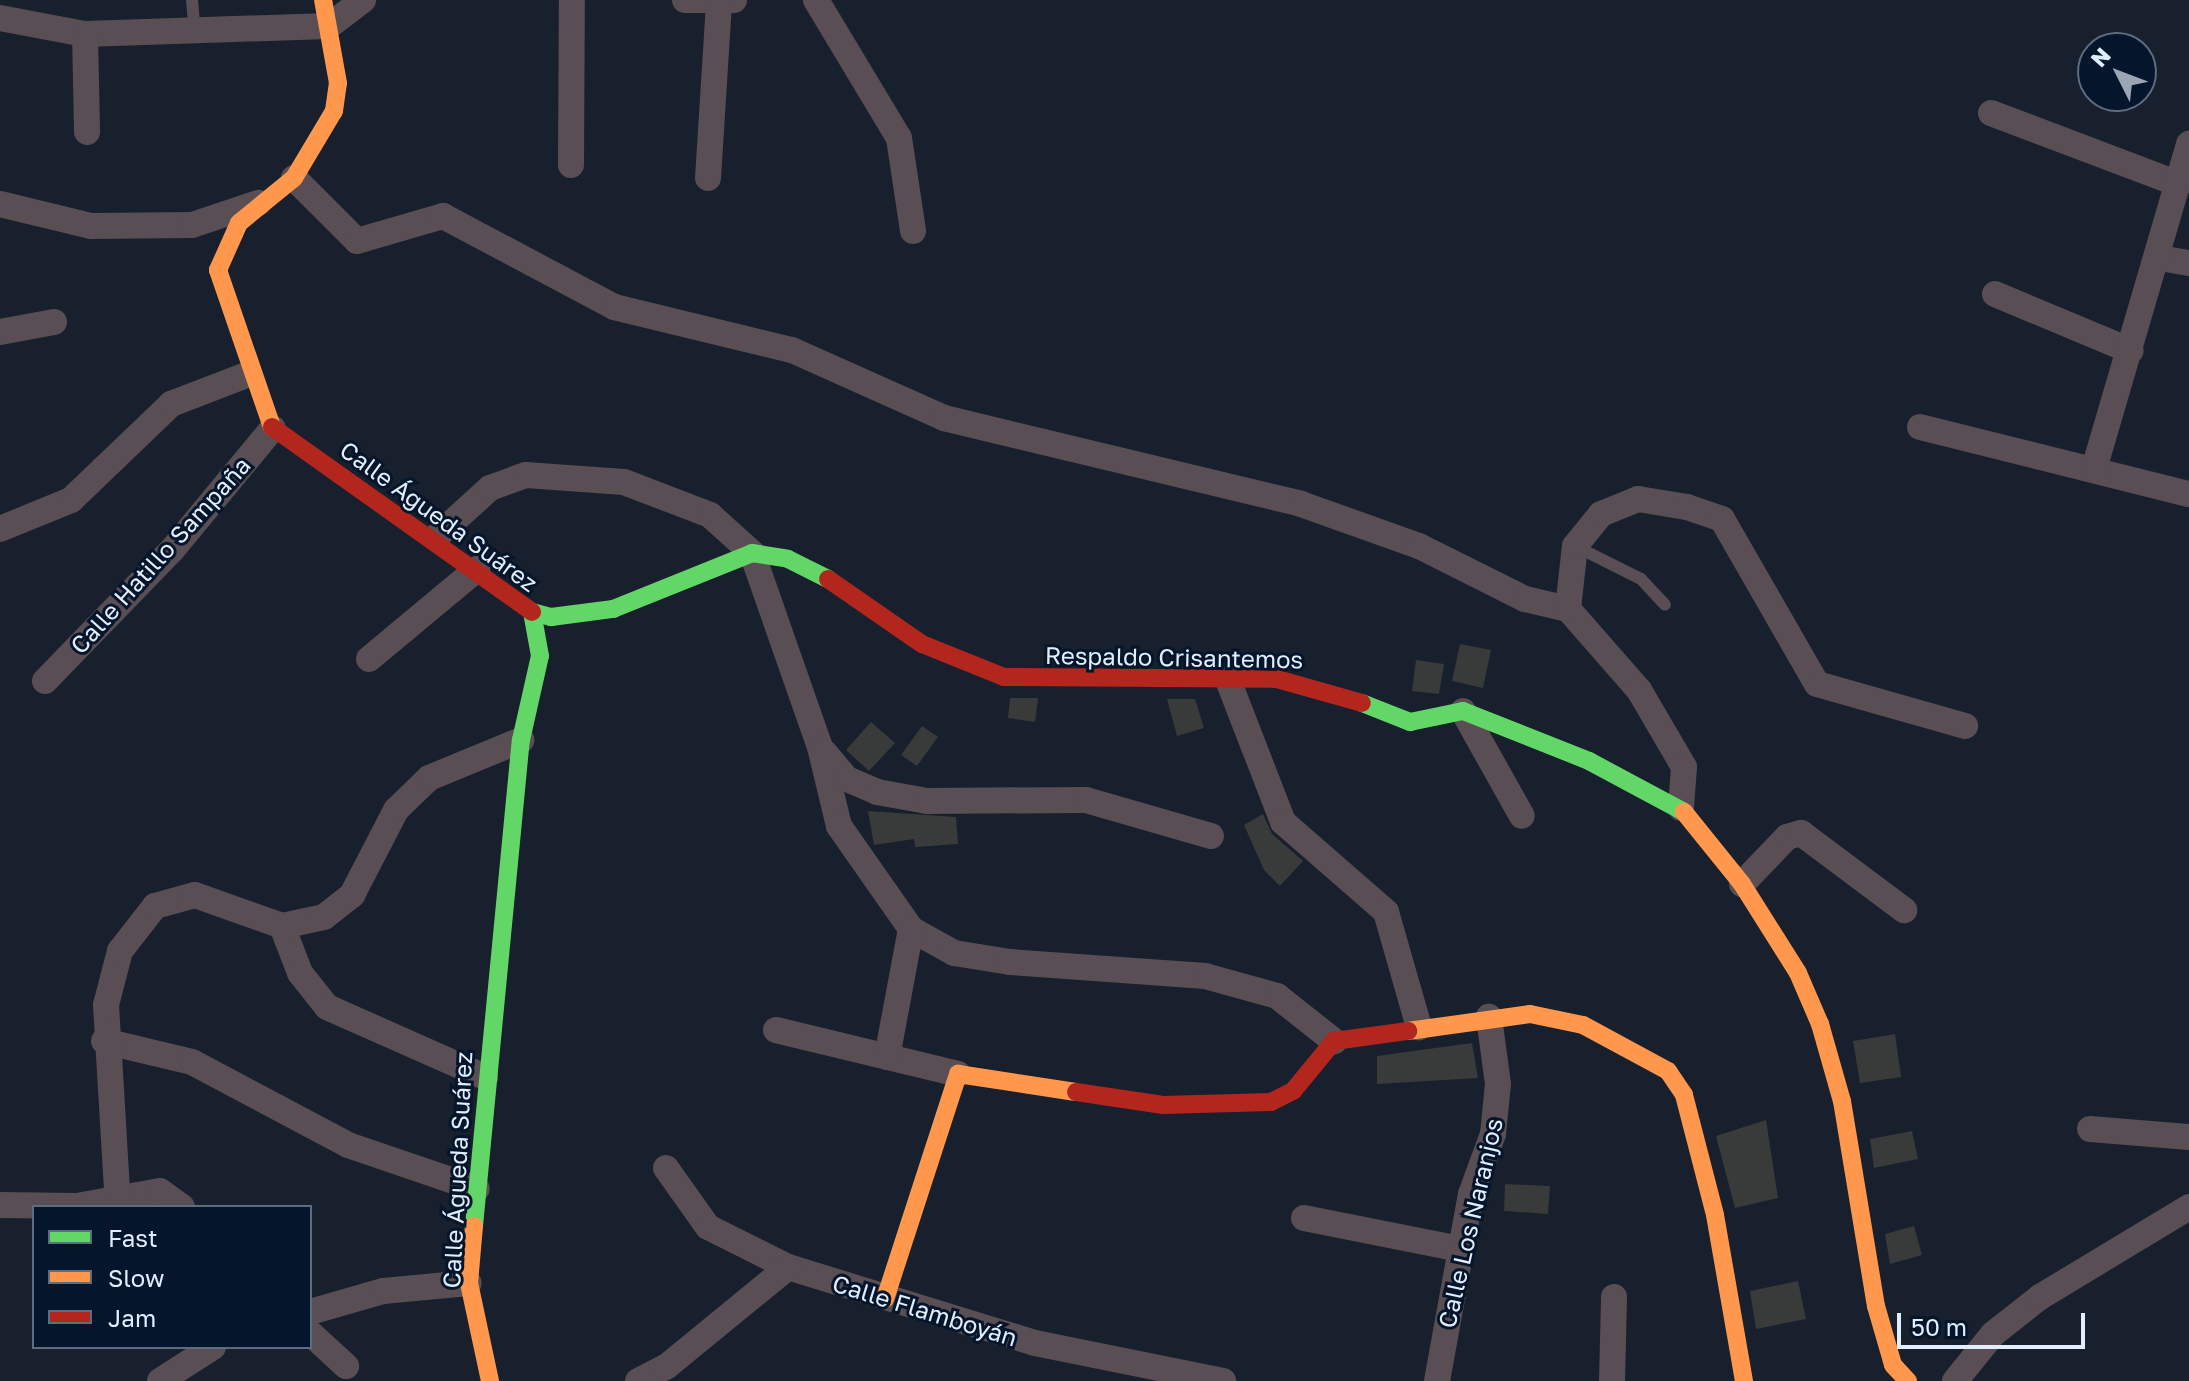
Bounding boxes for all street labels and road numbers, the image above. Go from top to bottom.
street label: Calle Águeda Suárez [335,435,543,597]
street label: Calle Hatillo Sampaña [64,451,256,659]
street label: Respaldo Crisantemos [1045,640,1303,674]
street label: Calle Águeda Suárez [436,1051,478,1289]
street label: Calle Los Naranjos [1432,1115,1508,1331]
street label: Calle Flamboyán [829,1268,1021,1352]

